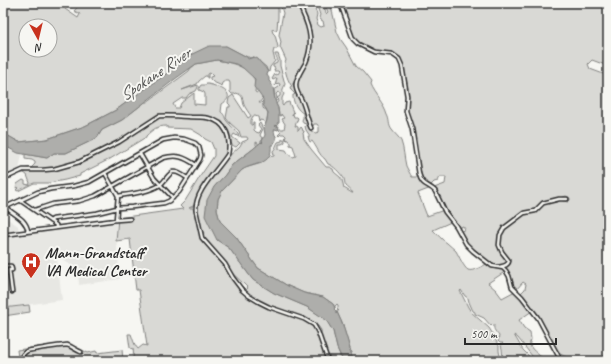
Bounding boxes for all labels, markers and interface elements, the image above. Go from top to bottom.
north arrow [18,18,58,58]
text: N [33,40,44,56]
water label: Spokane River [116,41,197,105]
place label: Mann-Grandstaff VA Medical Center [45,243,149,281]
hospital icon: Mann-Grandstaff VA Medical Center [20,251,42,279]
scale bar [465,320,556,346]
text: 500 m [471,326,498,342]

